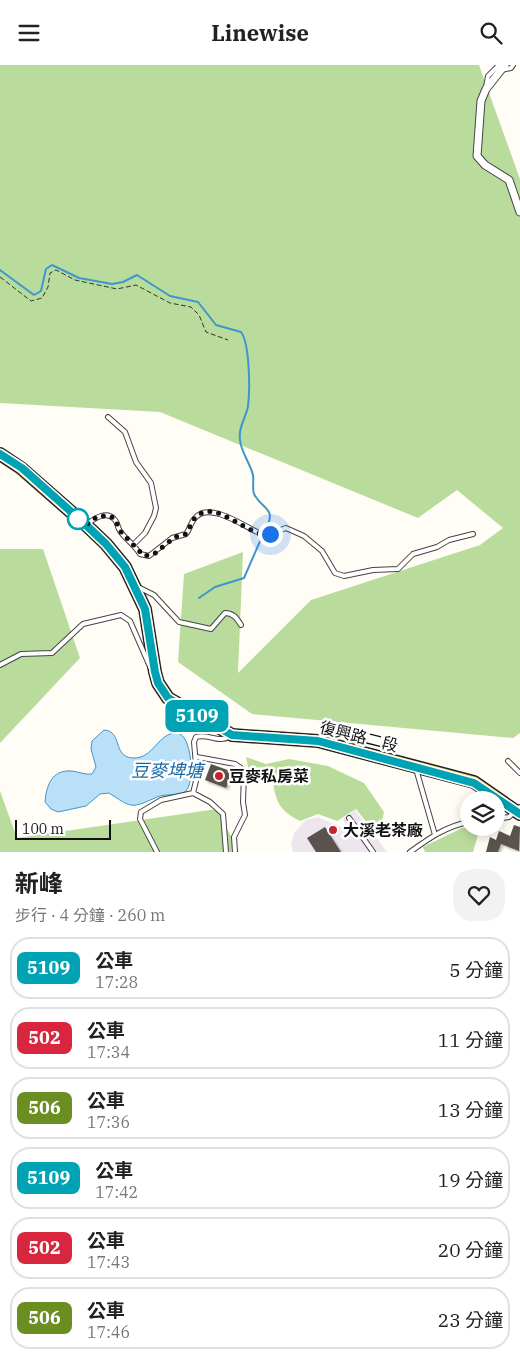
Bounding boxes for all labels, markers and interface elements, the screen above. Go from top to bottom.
text: Linewise [211,18,309,47]
icon: menu [15,19,43,47]
icon: search [477,19,505,47]
unlabelled marker [67,508,89,530]
your location [258,522,283,547]
line badge: 5109 [162,700,232,732]
text: 5109 [175,704,219,727]
street label: 復興路二段 [318,717,400,755]
water label: 豆麥埤塘 [131,759,206,782]
place label: 豆麥私房菜 [229,766,309,786]
marker: 豆麥私房菜 [213,770,225,782]
map controls [460,791,505,836]
button: layers [460,791,505,836]
scale bar [15,817,111,840]
text: 100 m [22,820,64,838]
place label: 大溪老茶廠 [343,820,423,840]
marker: 大溪老茶廠 [327,824,339,836]
text: 新峰 [15,867,63,899]
button: heart [453,869,505,921]
text: 步行 · 4 分鐘 · 260 m [15,905,165,925]
text: 公車 [95,948,133,972]
text: 5109 [27,956,70,979]
text: 5 分鐘 [449,958,503,982]
text: 17:28 [95,972,138,992]
text: 公車 [87,1018,125,1042]
text: 502 [28,1026,61,1049]
text: 11 分鐘 [438,1028,503,1052]
text: 17:34 [87,1042,130,1062]
text: 公車 [87,1088,125,1112]
text: 506 [28,1096,61,1119]
text: 13 分鐘 [438,1098,503,1122]
text: 17:36 [87,1112,130,1132]
text: 公車 [95,1158,133,1182]
text: 5109 [27,1166,70,1189]
text: 19 分鐘 [438,1168,503,1192]
text: 17:42 [95,1182,138,1202]
text: 公車 [87,1228,125,1252]
text: 502 [28,1236,61,1259]
text: 20 分鐘 [438,1238,503,1262]
text: 17:43 [87,1252,130,1272]
text: 公車 [87,1298,125,1322]
text: 506 [28,1306,61,1329]
text: 23 分鐘 [438,1308,503,1332]
text: 17:46 [87,1322,130,1342]

